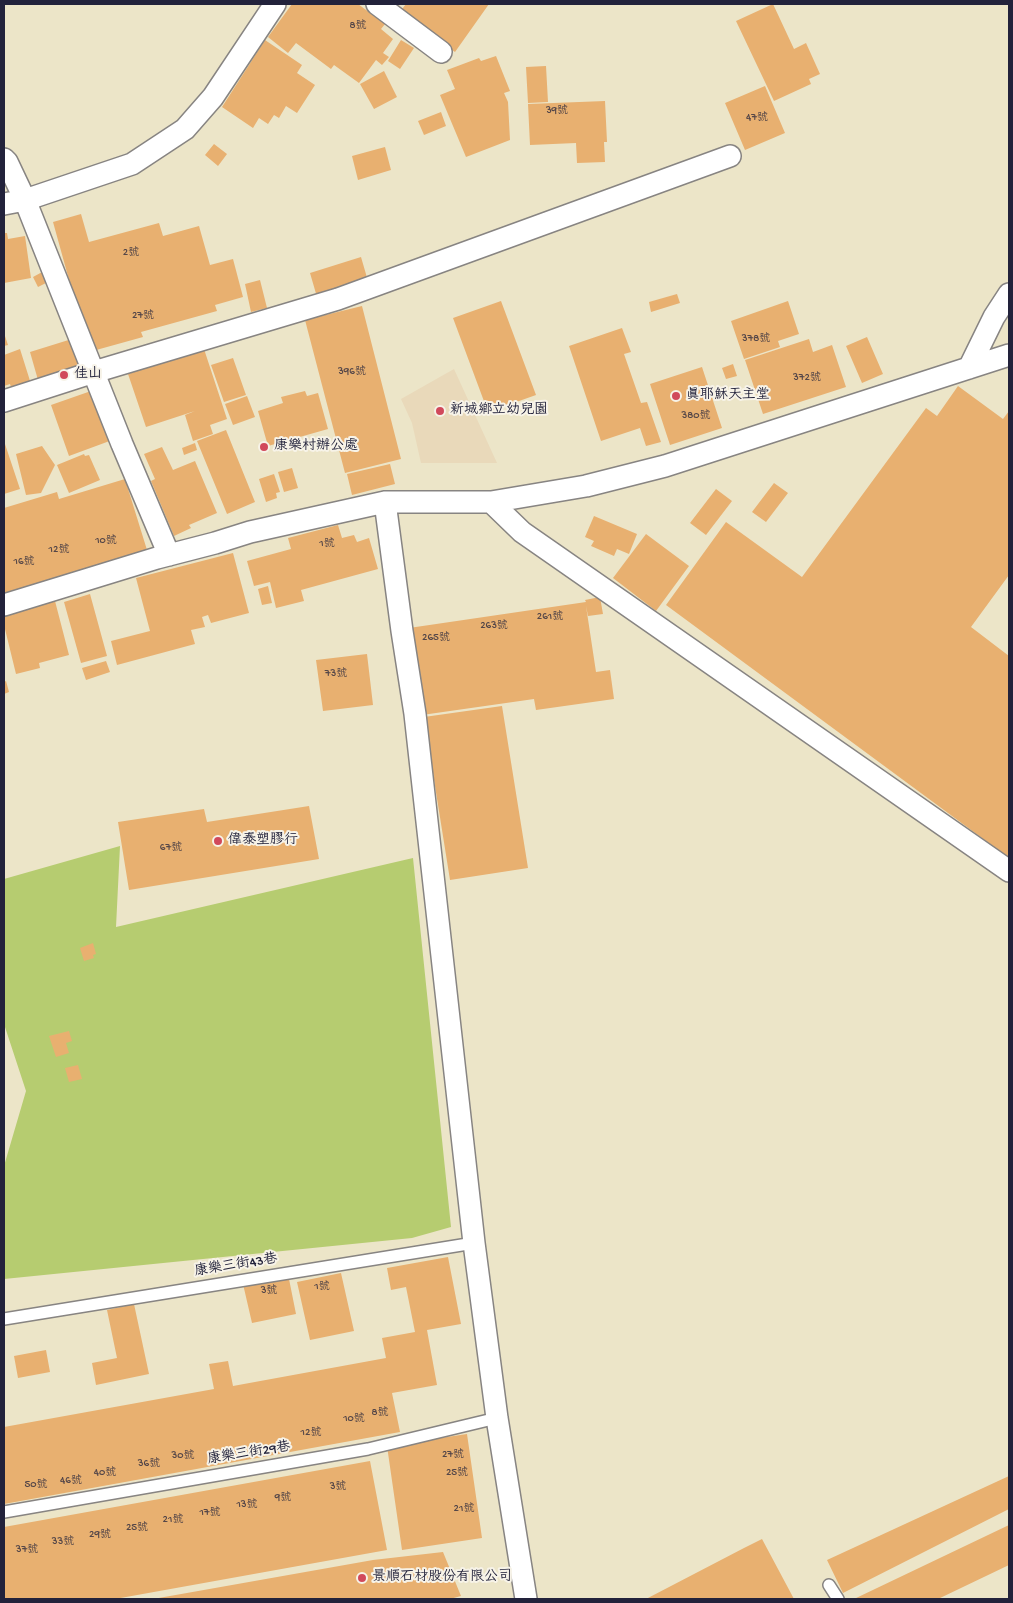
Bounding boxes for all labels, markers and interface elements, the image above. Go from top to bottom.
house number: 8號 [349,19,367,33]
house number: 39號 [546,104,568,118]
house number: 47號 [746,111,768,125]
house number: 2號 [123,246,139,260]
house number: 27號 [132,309,154,323]
house number: 378號 [742,332,770,346]
house number: 396號 [338,365,366,379]
place label: 佳山 [74,367,102,383]
marker: 佳山 [58,369,70,381]
house number: 372號 [793,371,821,385]
place label: 真耶穌天主堂 [686,388,770,404]
marker: 真耶穌天主堂 [670,390,682,402]
place label: 新城鄉立幼兒園 [450,403,548,419]
marker: 新城鄉立幼兒園 [434,405,446,417]
house number: 380號 [682,409,710,423]
place label: 康樂村辦公處 [274,439,358,455]
marker: 康樂村辦公處 [258,441,270,453]
house number: 10號 [95,534,117,548]
house number: 1號 [319,537,335,551]
house number: 12號 [49,543,69,557]
house number: 16號 [13,555,35,569]
house number: 261號 [537,610,563,624]
house number: 263號 [480,619,508,633]
house number: 265號 [422,631,450,645]
house number: 73號 [325,667,347,681]
place label: 偉泰塑膠行 [228,833,298,849]
marker: 偉泰塑膠行 [212,835,224,847]
house number: 67號 [160,841,182,855]
street label: 康樂三街43巷 [193,1251,279,1281]
house number: 1號 [314,1280,330,1294]
house number: 3號 [261,1284,277,1298]
house number: 8號 [371,1406,389,1420]
house number: 10號 [343,1412,365,1426]
house number: 12號 [301,1426,321,1440]
street label: 康樂三街29巷 [206,1439,292,1469]
house number: 27號 [442,1448,464,1462]
house number: 30號 [172,1449,194,1463]
house number: 36號 [138,1457,160,1471]
house number: 40號 [94,1466,116,1480]
house number: 25號 [446,1466,468,1480]
house number: 46號 [60,1474,82,1488]
house number: 50號 [24,1478,48,1492]
house number: 3號 [330,1480,346,1494]
house number: 9號 [275,1491,291,1505]
house number: 13號 [236,1498,258,1512]
house number: 21號 [454,1502,474,1516]
house number: 17號 [199,1506,221,1520]
house number: 21號 [163,1513,183,1527]
house number: 25號 [126,1521,148,1535]
house number: 29號 [89,1528,111,1542]
house number: 33號 [52,1535,74,1549]
house number: 37號 [16,1543,38,1557]
place label: 景順石材股份有限公司 [372,1570,512,1586]
marker: 景順石材股份有限公司 [356,1572,368,1584]

